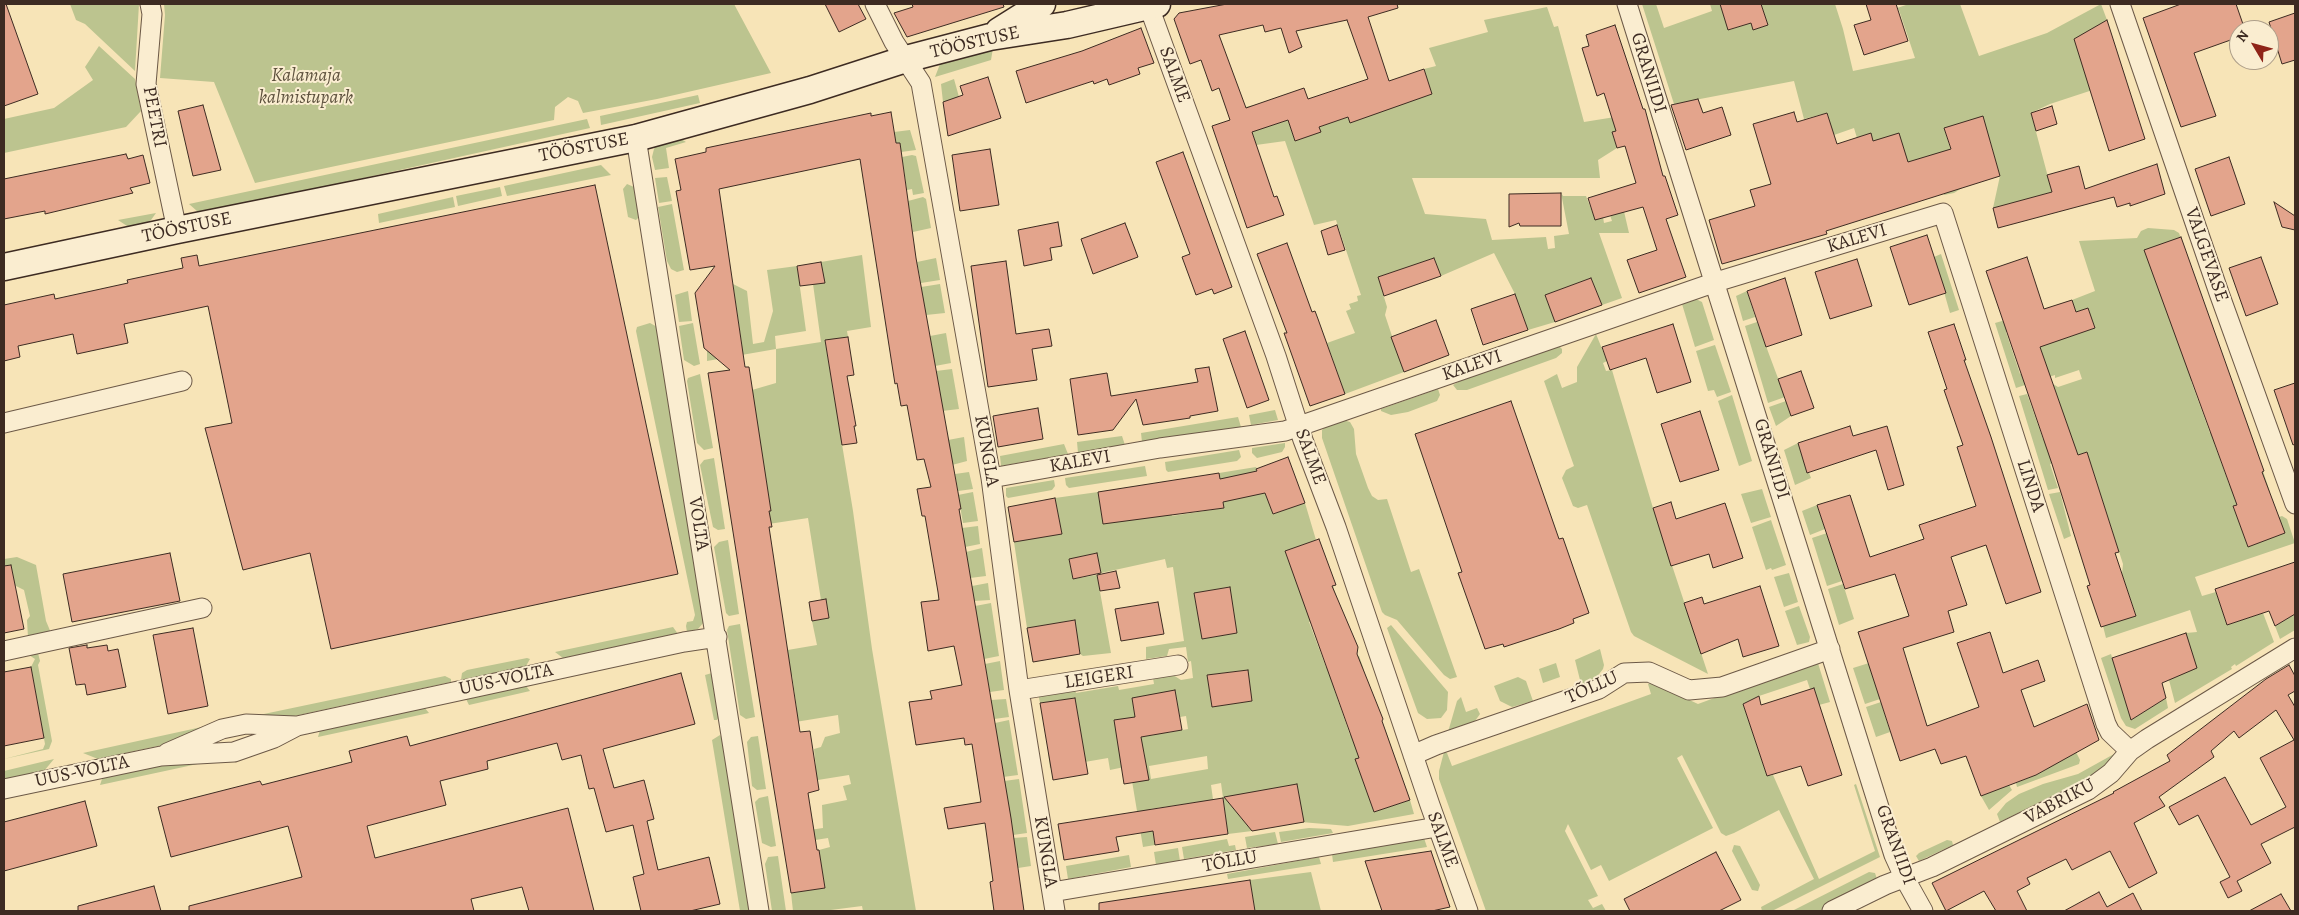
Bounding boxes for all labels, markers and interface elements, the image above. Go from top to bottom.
north arrow [2229,20,2279,70]
street label: TÖÖSTUSE [928,22,1022,64]
text: N [2232,26,2253,46]
street label: GRANIIDI [1625,30,1671,116]
street label: SALME [1153,44,1195,106]
park label: Kalamaja kalmistupark [259,65,353,109]
street label: PEETRI [137,85,171,149]
street label: TÖÖSTUSE [537,128,631,168]
street label: VALGEVASE [2179,205,2233,305]
street label: TÖÖSTUSE [140,207,234,249]
street label: KALEVI [1824,219,1890,259]
street label: KALEVI [1439,345,1505,387]
street label: KUNGLA [968,413,1004,489]
street label: GRANIIDI [1748,416,1794,502]
street label: SALME [1289,426,1331,488]
street label: KALEVI [1048,445,1112,479]
street label: LINDA [2011,457,2049,515]
street label: VOLTA [683,496,713,552]
street label: UUS-VOLTA [457,659,555,701]
street label: LEIGERI [1063,661,1135,695]
street label: TÕLLU [1562,666,1622,710]
street label: UUS-VOLTA [33,751,131,793]
street label: VABRIKU [2021,774,2099,830]
street label: GRANIIDI [1870,802,1920,888]
street label: SALME [1421,809,1463,871]
street label: KUNGLA [1028,814,1062,890]
street label: TÕLLU [1201,846,1259,878]

